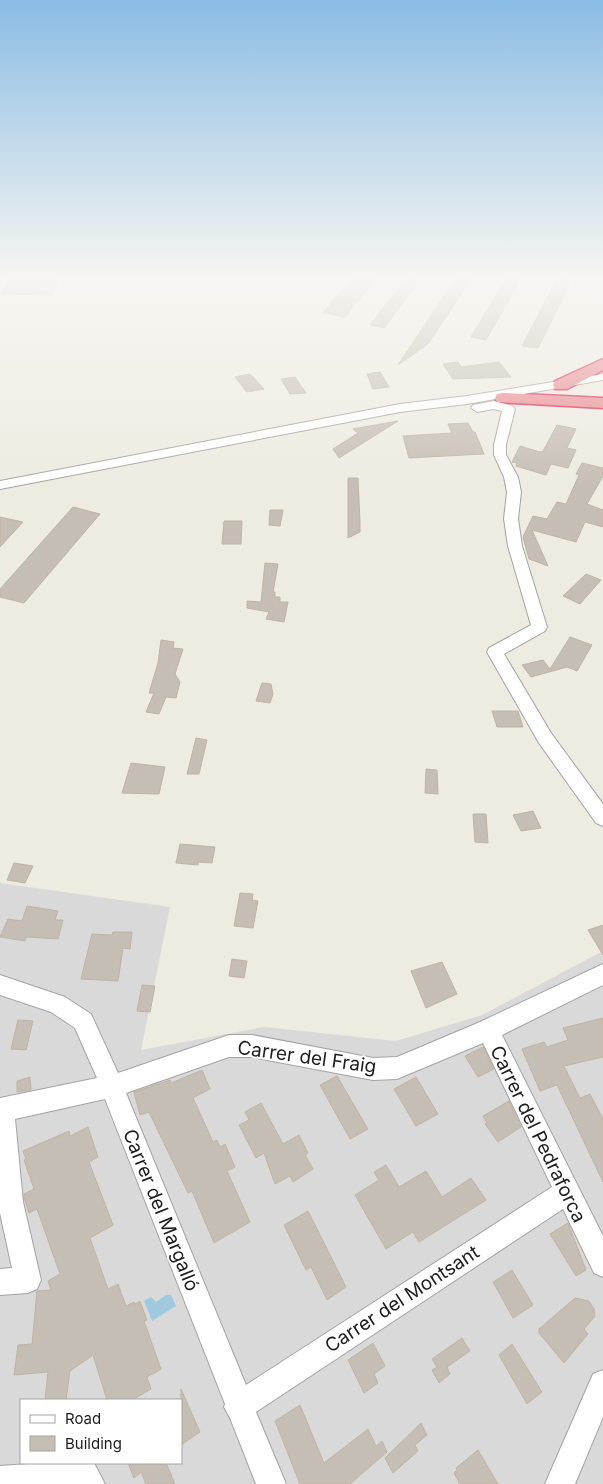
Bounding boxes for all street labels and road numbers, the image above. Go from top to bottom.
street label: Carrer del Fraig [236,1036,378,1078]
street label: Carrer del Pedraforca [485,1042,591,1226]
street label: Carrer del Margalló [118,1126,204,1294]
street label: Carrer del Montsant [321,1241,483,1357]

